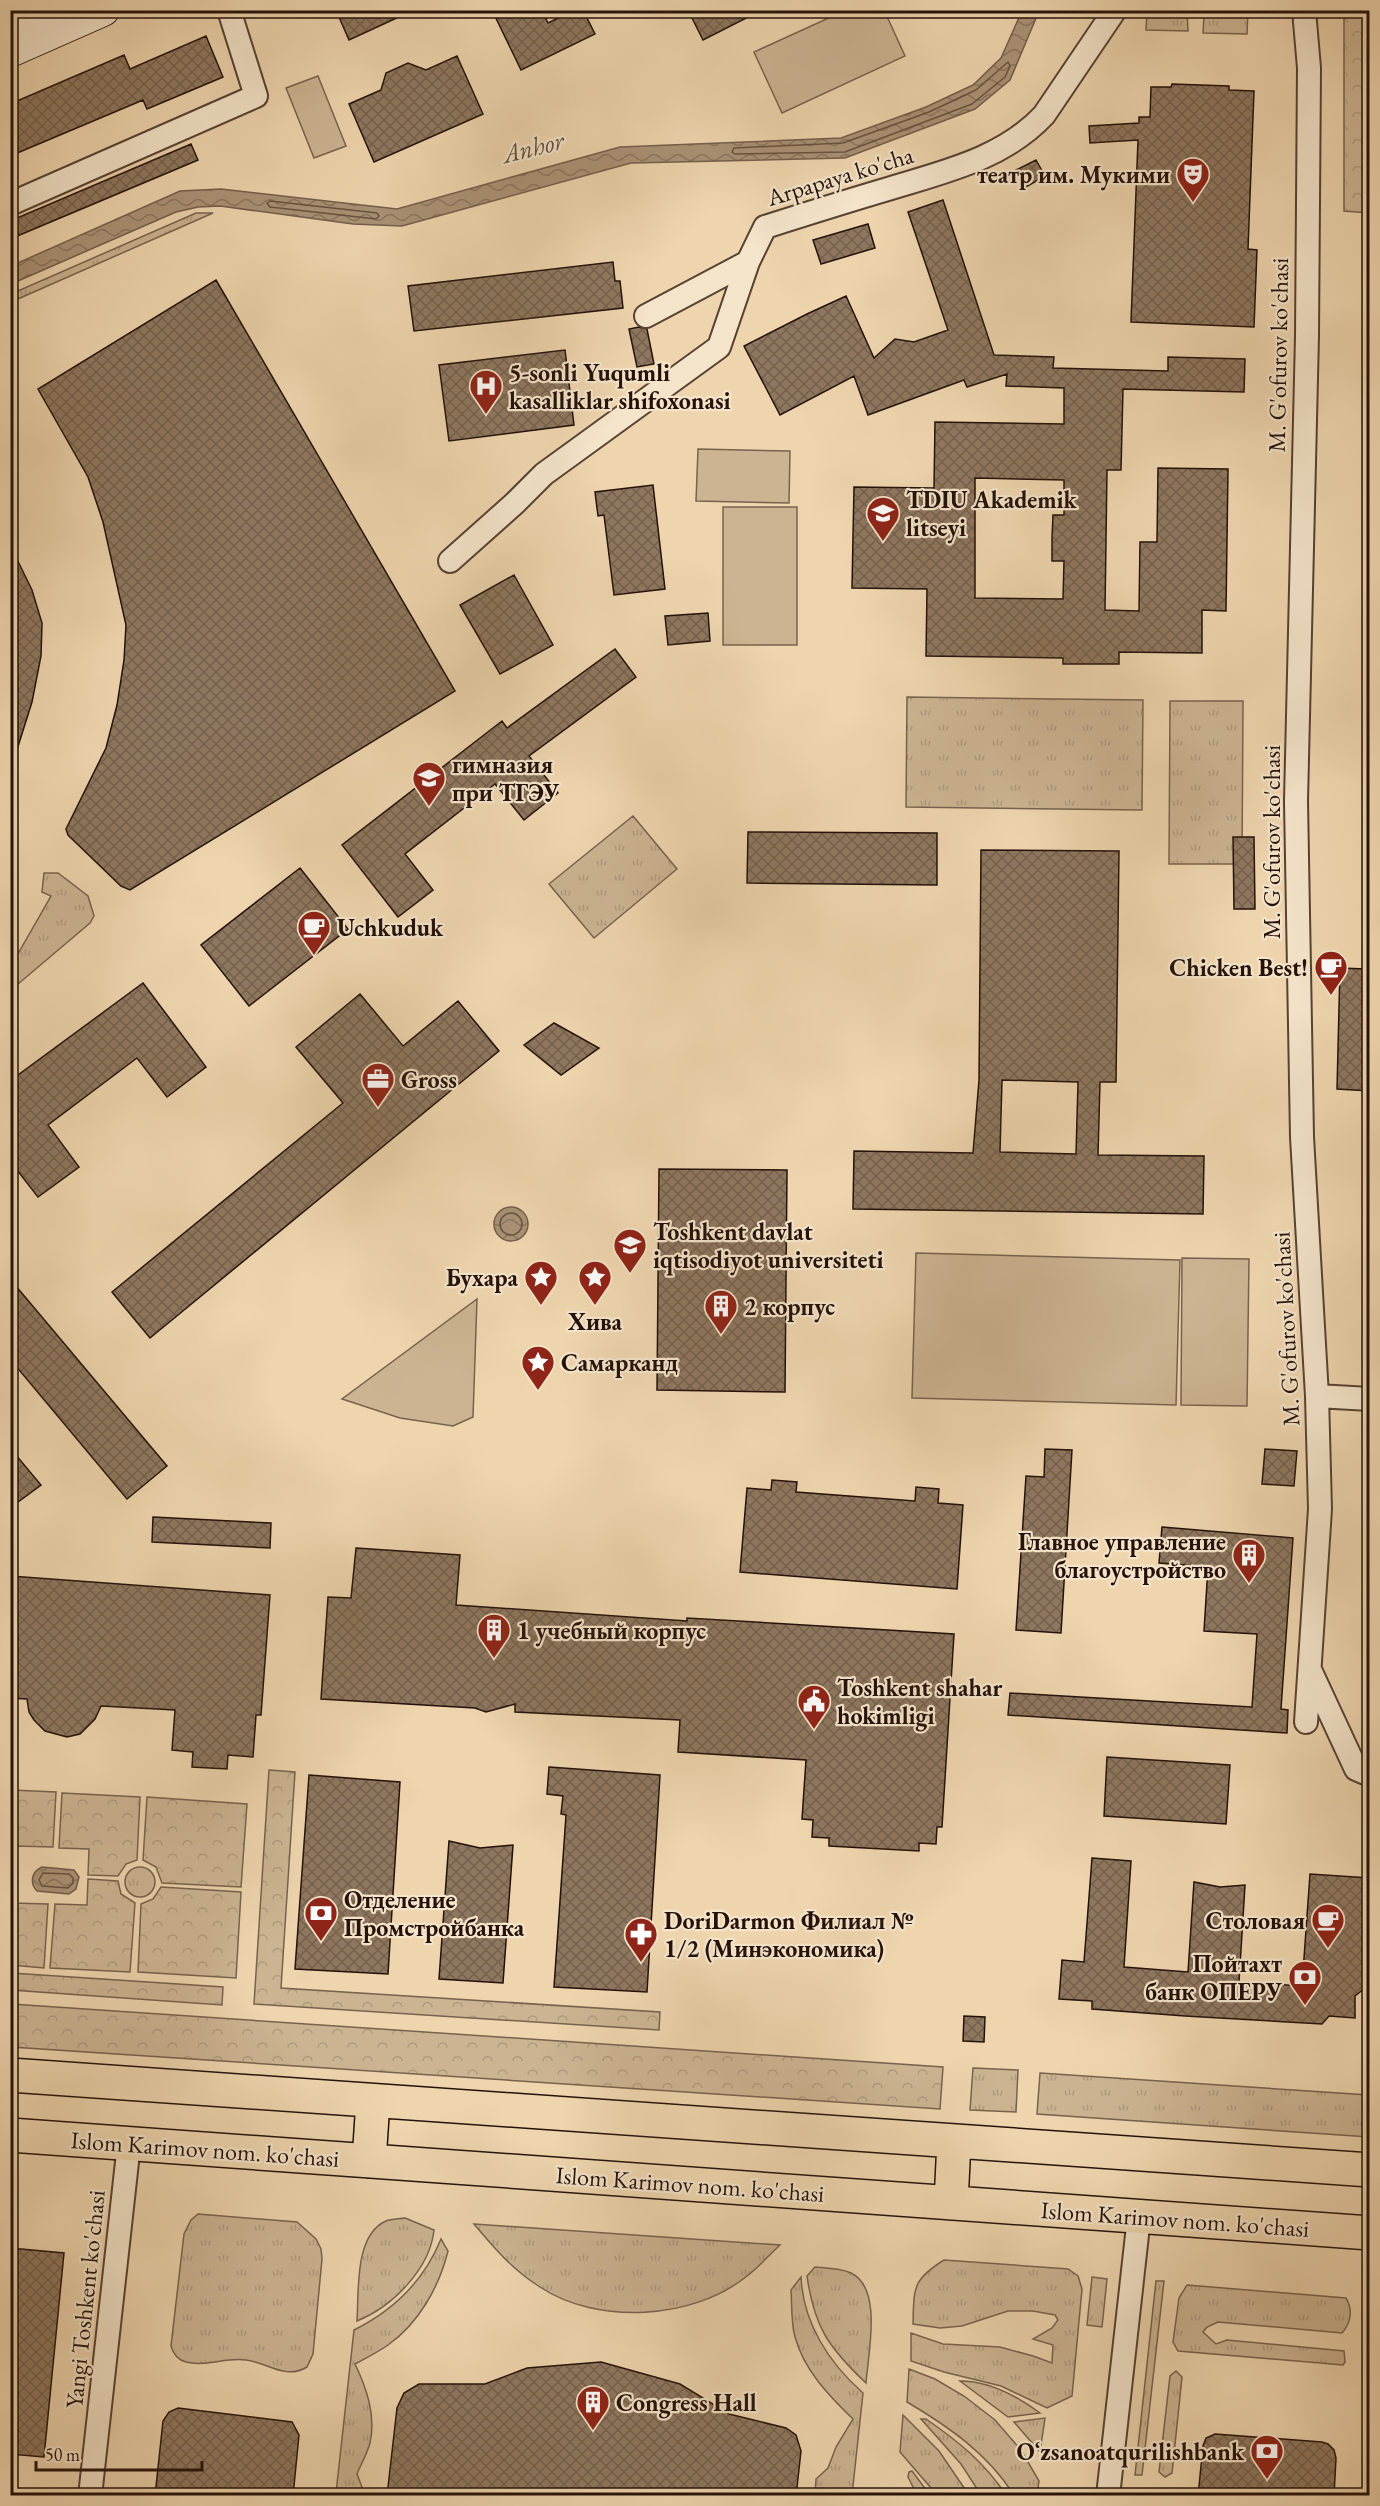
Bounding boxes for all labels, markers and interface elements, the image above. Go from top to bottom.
water label: Anhor [497,123,568,172]
street label: Arpapaya ko'cha [762,139,917,213]
theatre icon: театр им. Мукими [1175,156,1211,203]
place label: театр им. Мукими [977,159,1170,191]
street label: M. G'ofurov ko'chasi [1261,257,1295,453]
place label: 5-sonli Yuqumli kasalliklar shifoxonasi [509,357,731,416]
hospital icon: 5-sonli Yuqumli kasalliklar shifoxonasi [468,368,504,415]
place label: TDIU Akademik litseyi [906,484,1078,544]
school or university icon: TDIU Akademik litseyi [865,495,901,542]
street label: M. G'ofurov ko'chasi [1256,745,1287,939]
place label: гимназия при ТГЭУ [452,749,560,808]
school or university icon: гимназия при ТГЭУ [411,760,447,807]
cafe icon: Uchkuduk [296,909,332,956]
place label: Uchkuduk [337,912,444,943]
cafe icon: Chicken Best! [1313,949,1349,996]
place label: Chicken Best! [1169,952,1308,983]
office icon: Gross [360,1061,396,1108]
place label: Gross [401,1064,457,1095]
place label: Toshkent davlat iqtisodiyot universiteti [653,1216,884,1276]
school or university icon: Toshkent davlat iqtisodiyot universiteti [612,1227,648,1274]
street label: M. G'ofurov ko'chasi [1265,1231,1307,1427]
place icon: Бухара [523,1259,559,1306]
place icon: Хива [577,1259,613,1306]
place label: Бухара [446,1262,518,1294]
building icon: 2 корпус [703,1288,739,1335]
place label: 2 корпус [744,1291,835,1323]
place label: Хива [567,1306,623,1337]
place icon: Самарканд [520,1344,556,1391]
place label: Самарканд [561,1347,678,1378]
place label: Главное управление благоустройство [1018,1526,1226,1586]
building icon: Главное управление благоустройство [1231,1537,1267,1584]
building icon: 1 учебный корпус [476,1612,512,1659]
place label: 1 учебный корпус [517,1615,706,1647]
place label: Toshkent shahar hokimligi [837,1672,1002,1732]
public building icon: Toshkent shahar hokimligi [796,1683,832,1730]
place label: Отделение Промстройбанка [344,1884,525,1943]
bank icon: Отделение Промстройбанка [303,1895,339,1942]
cafe icon: Столовая [1310,1902,1346,1949]
place label: DoriDarmon Филиал № 1/2 (Минэкономика) [664,1905,914,1964]
place label: Столовая [1206,1905,1305,1936]
pharmacy icon: DoriDarmon Филиал № 1/2 (Минэкономика) [623,1916,659,1963]
place label: Пойтахт банк ОПЕРУ [1145,1948,1283,2007]
bank icon: Пойтахт банк ОПЕРУ [1287,1959,1323,2006]
street label: Islom Karimov nom. ko'chasi [70,2124,340,2174]
street label: Islom Karimov nom. ko'chasi [555,2159,825,2209]
street label: Yangi Toshkent ko'chasi [58,2188,112,2410]
street label: Islom Karimov nom. ko'chasi [1040,2194,1310,2244]
building icon: Congress Hall [575,2384,611,2431]
place label: Congress Hall [616,2387,757,2419]
bank icon: Oʻzsanoatqurilishbank [1249,2433,1285,2480]
scale bar [36,2434,202,2472]
place label: Oʻzsanoatqurilishbank [1016,2436,1245,2468]
text: 50 m [45,2443,80,2466]

